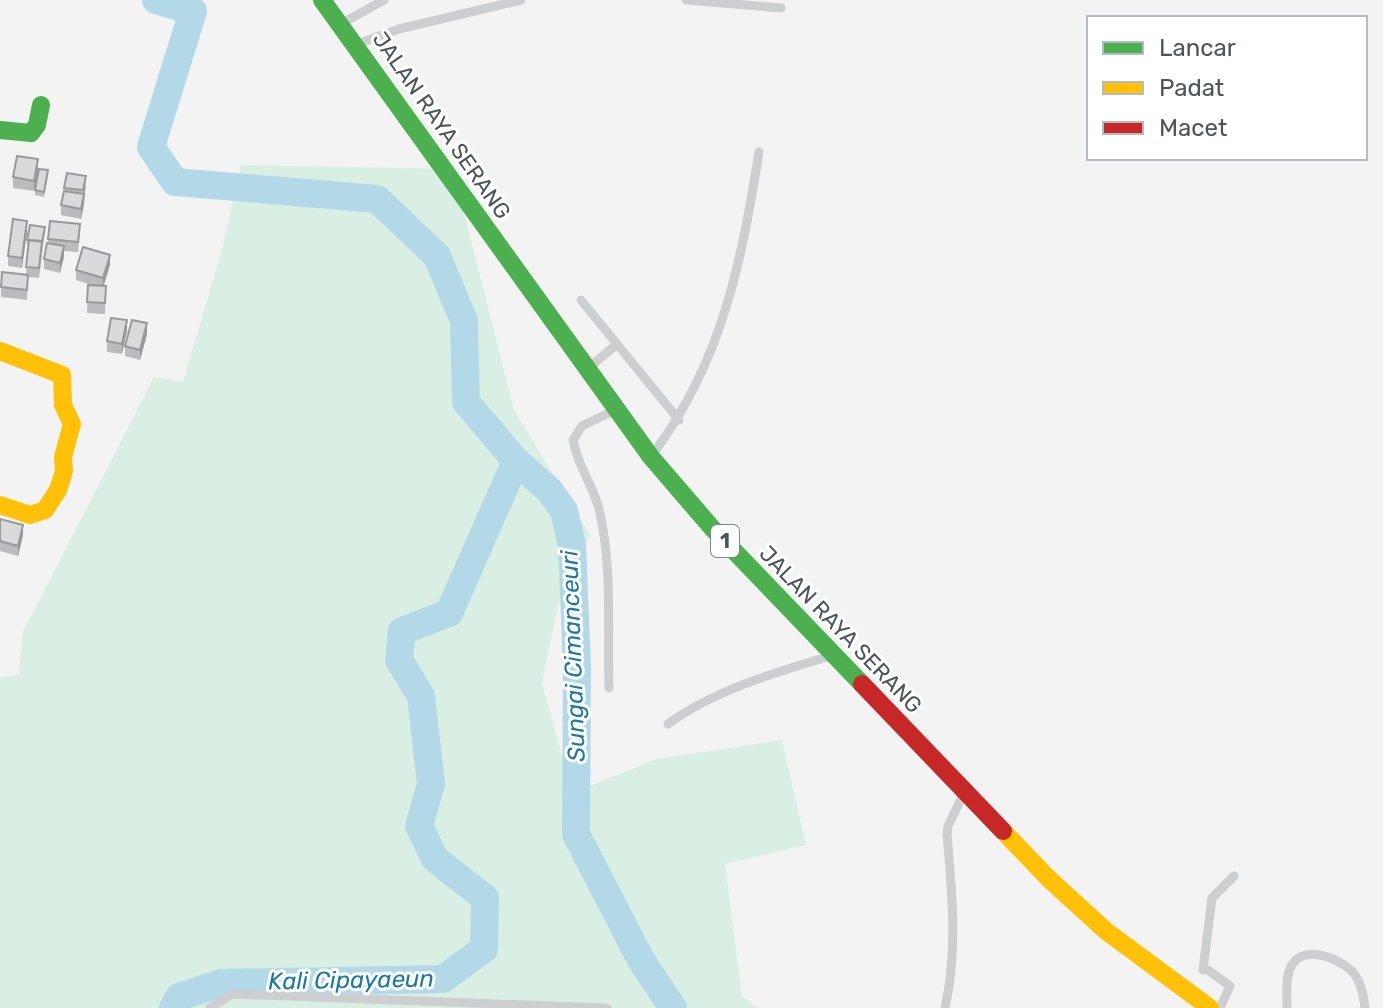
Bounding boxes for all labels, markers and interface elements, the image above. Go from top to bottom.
legend [1087,16,1367,160]
street label: JALAN RAYA SERANG [367,26,516,224]
text: Lancar [1159,34,1236,62]
text: Padat [1159,74,1224,102]
text: Macet [1159,114,1227,142]
road number: 1 [711,525,739,557]
street label: JALAN RAYA SERANG [754,540,928,719]
water label: Sungai Cimanceuri [555,548,591,762]
water label: Kali Cipayaeun [268,965,434,995]

